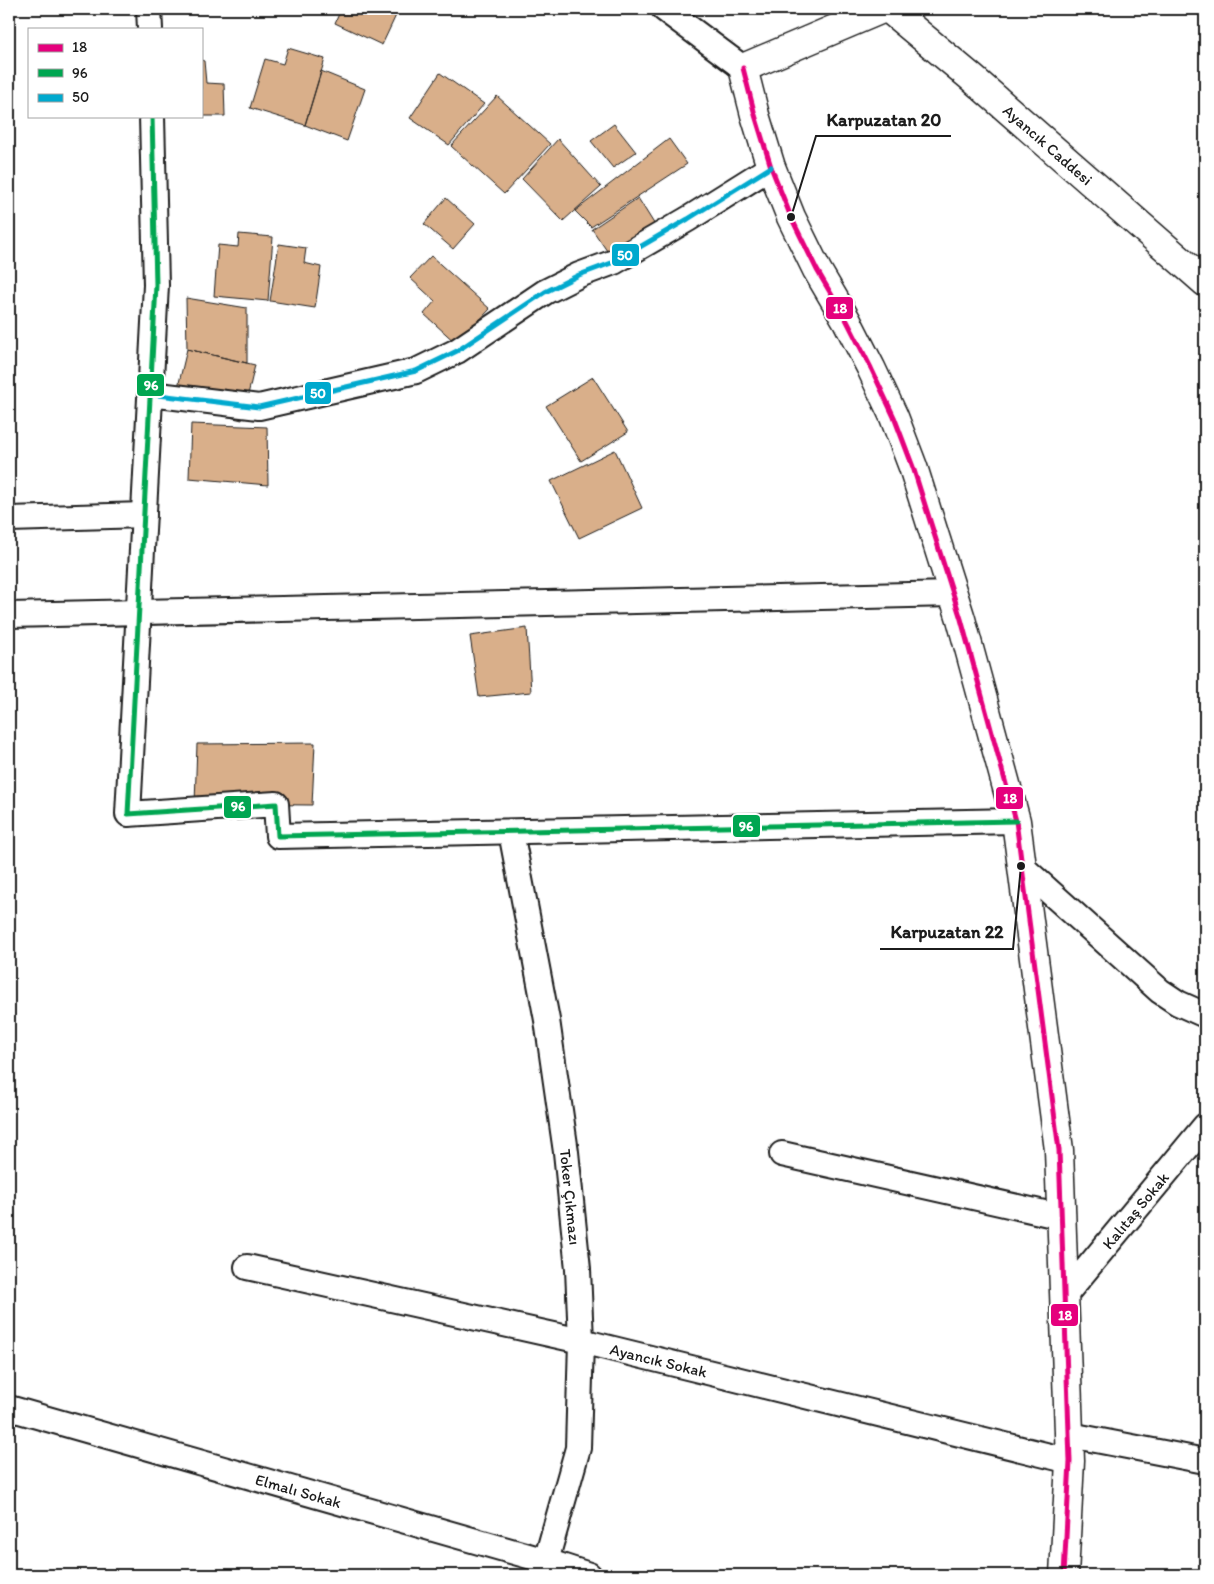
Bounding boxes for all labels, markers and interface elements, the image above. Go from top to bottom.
legend [28,28,202,118]
text: 18 [72,38,87,56]
text: 96 [72,64,88,82]
text: 50 [72,88,89,106]
street label: Ayancık Caddesi [999,101,1096,189]
callout: Karpuzatan 20 [816,103,951,136]
text: Karpuzatan 20 [827,109,941,131]
line badge: 50 [611,243,640,267]
text: 50 [617,247,633,264]
line badge: 18 [825,296,854,320]
text: 18 [833,300,847,317]
line badge: 96 [136,373,165,397]
text: 96 [144,377,159,394]
line badge: 50 [304,381,332,405]
text: 50 [310,385,326,402]
line badge: 18 [995,786,1024,810]
text: 18 [1003,790,1017,807]
line badge: 96 [223,795,252,819]
text: 96 [231,798,246,815]
line badge: 96 [732,814,761,838]
text: 96 [739,818,754,835]
callout: Karpuzatan 22 [880,916,1013,949]
text: Karpuzatan 22 [890,921,1004,943]
street label: Toker Çıkmazı [556,1148,584,1246]
street label: Kalıtaş Sokak [1098,1168,1173,1253]
line badge: 18 [1050,1303,1079,1327]
text: 18 [1058,1307,1072,1324]
street label: Ayancık Sokak [608,1339,710,1382]
street label: Elmalı Sokak [253,1470,343,1512]

